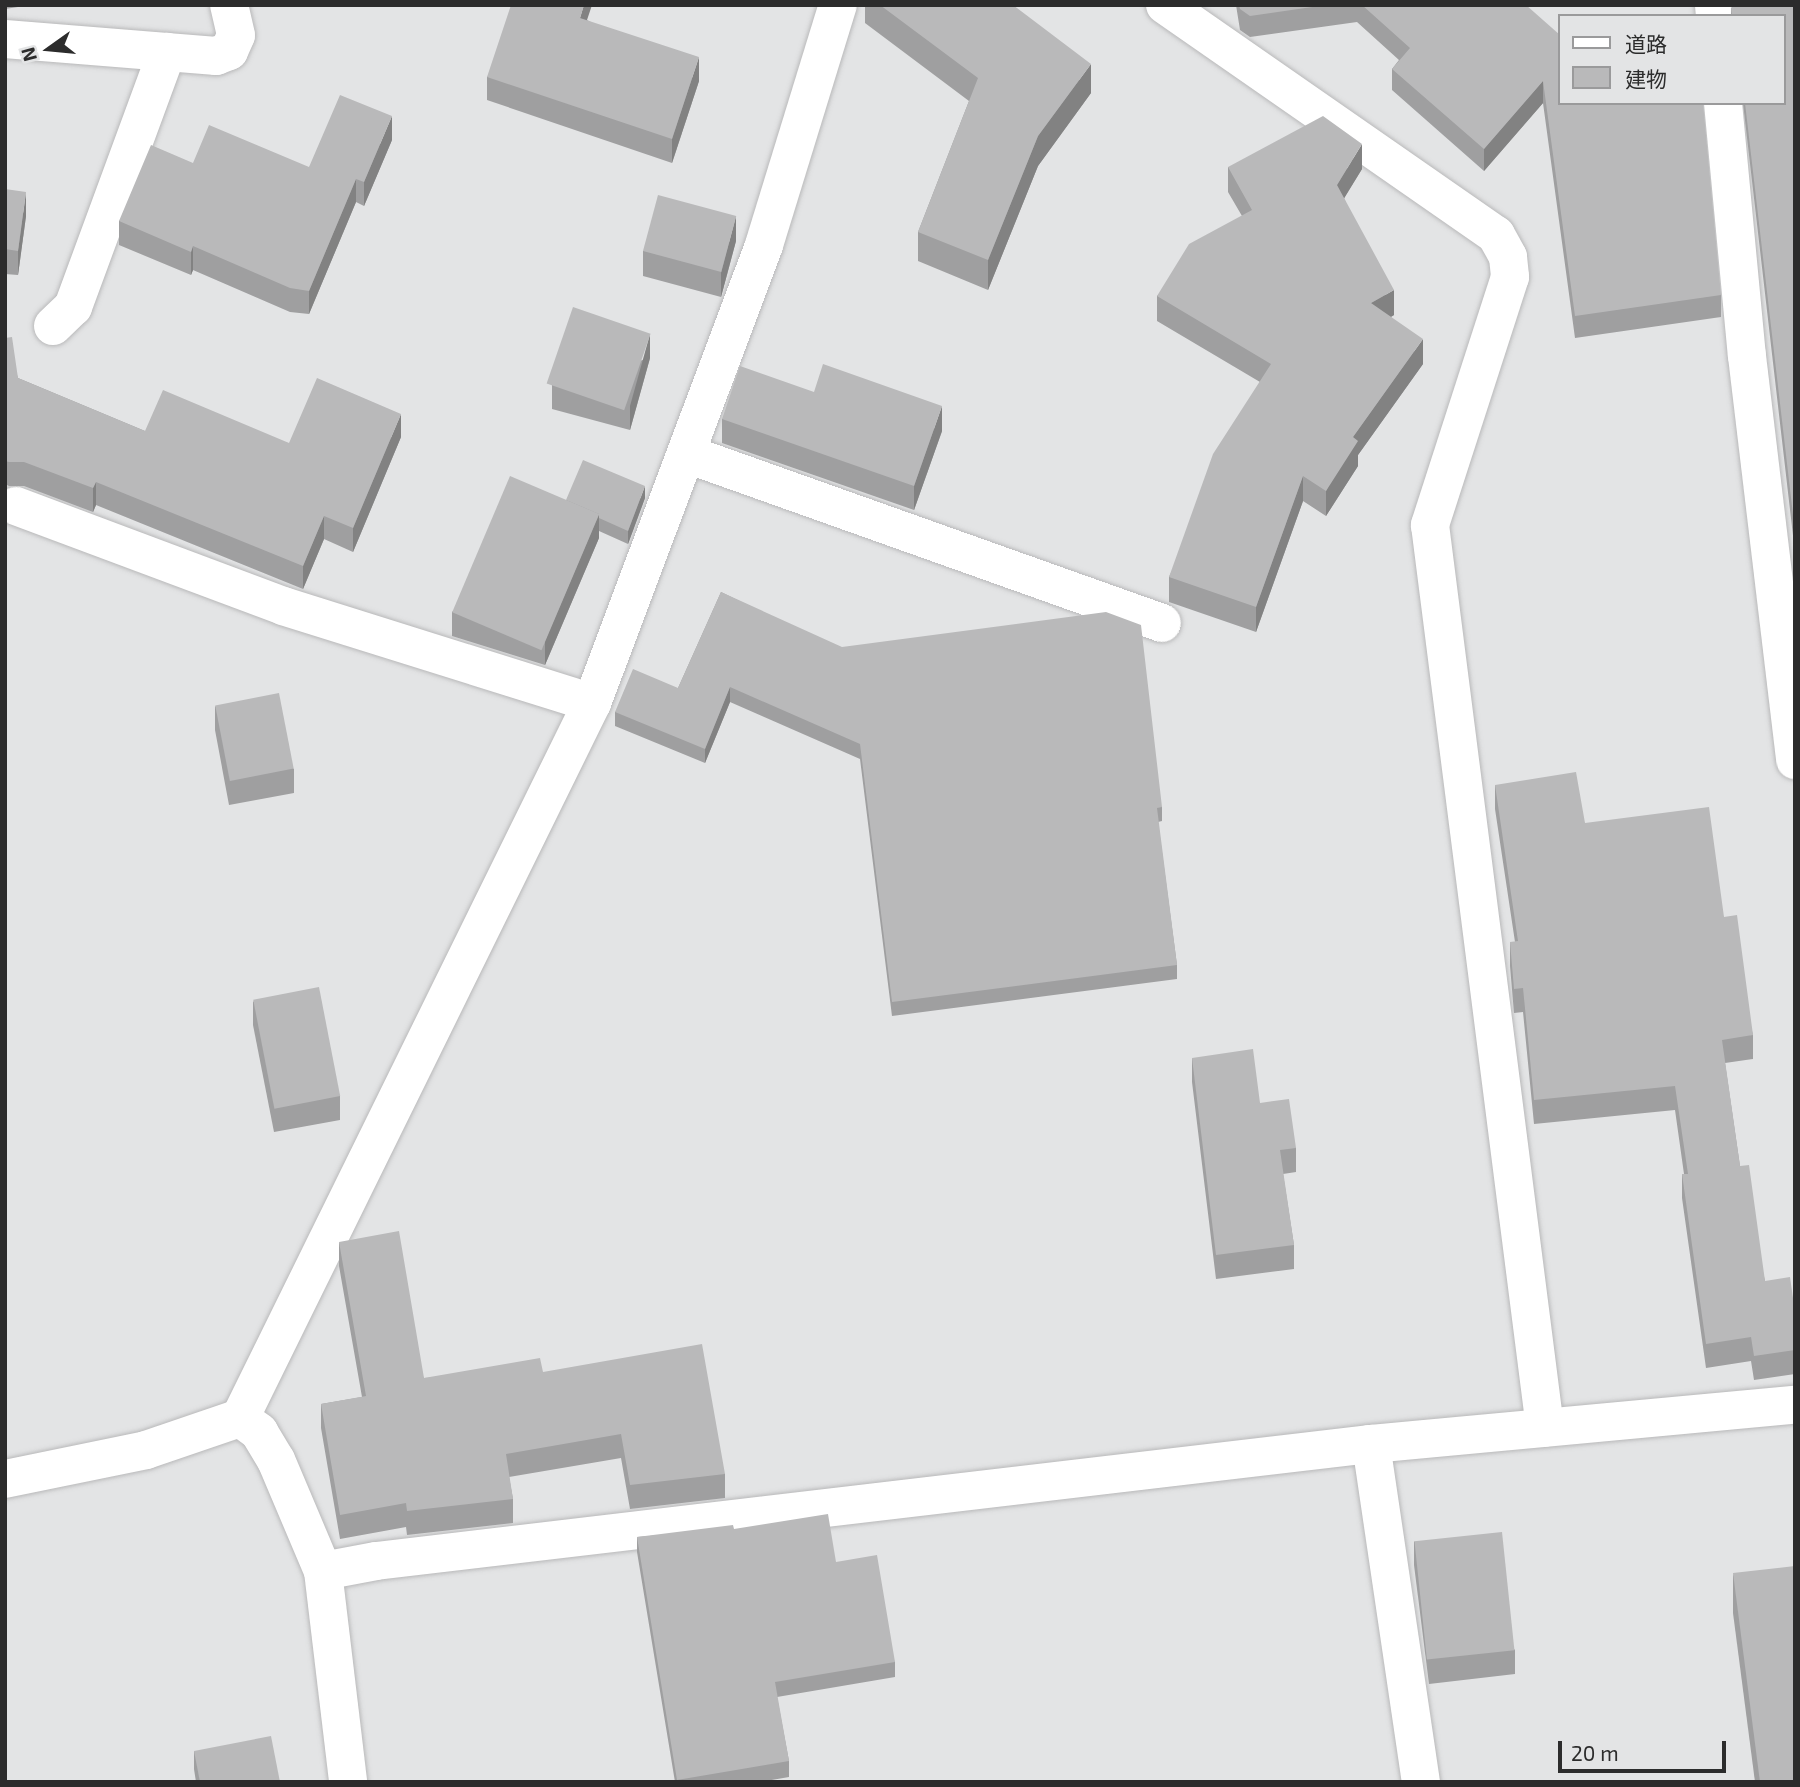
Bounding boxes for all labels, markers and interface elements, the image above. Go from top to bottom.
north arrow [14,14,84,84]
legend [1559,14,1786,105]
text: 道路 [1625,31,1667,56]
text: N [15,45,41,64]
text: 建物 [1625,66,1667,91]
scale bar [1562,1728,1730,1772]
text: 20 m [1571,1740,1619,1765]

